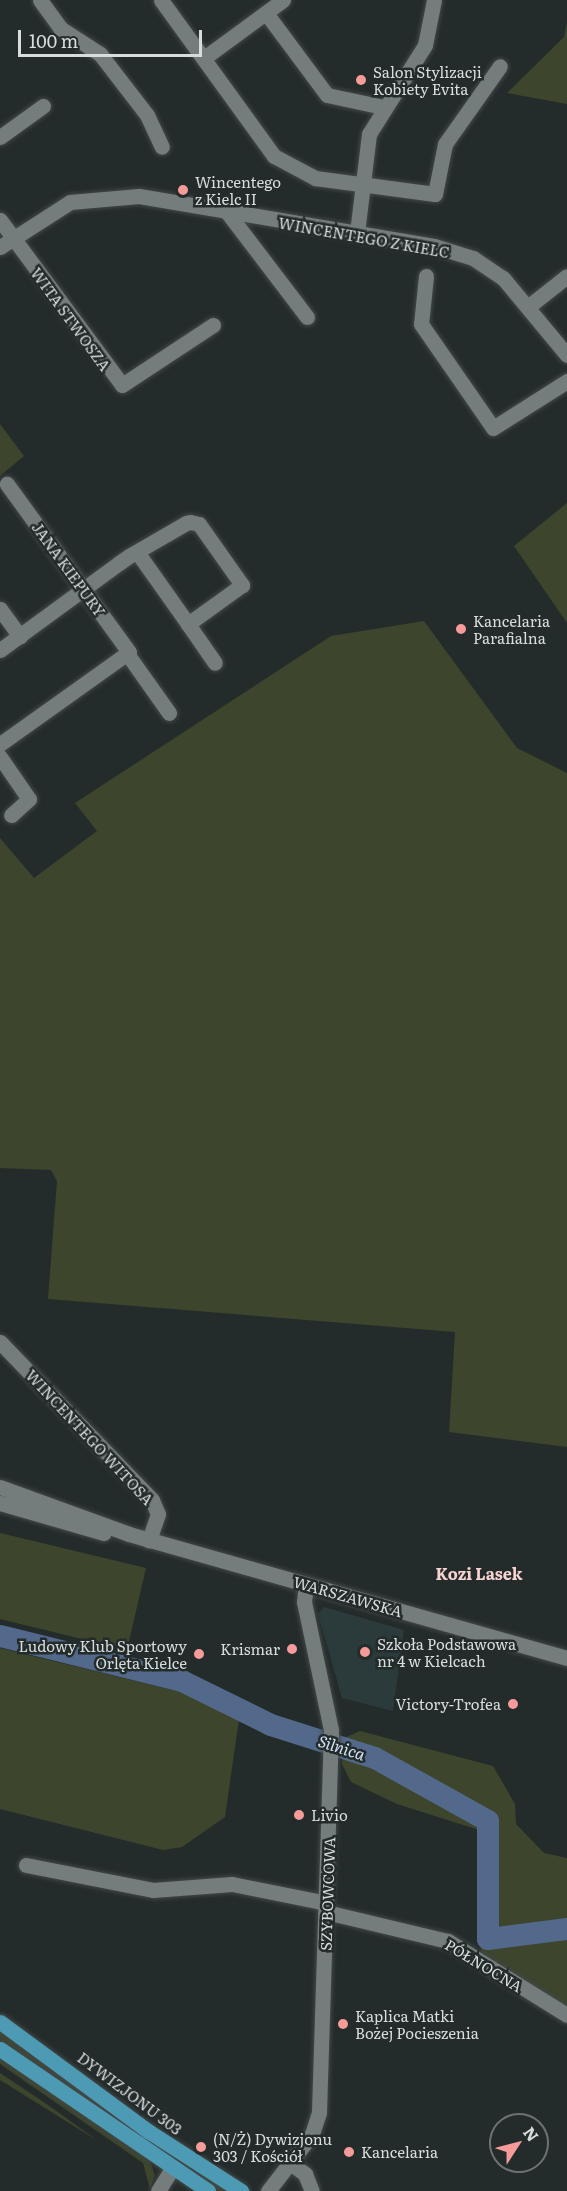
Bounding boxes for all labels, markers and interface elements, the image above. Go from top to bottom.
scale bar [21,18,206,56]
text: 100 m [29,27,78,54]
place label: Salon Stylizacji Kobiety Evita [373,62,482,97]
marker: Salon Stylizacji Kobiety Evita [354,73,368,87]
place label: Wincentego z Kielc II [195,172,281,207]
marker: Wincentego z Kielc II [176,183,190,197]
street label: WINCENTEGO Z KIELC [277,213,451,261]
street label: WITA STWOSZA [28,264,114,374]
street label: JANA KIEPURY [29,518,109,620]
place label: Kancelaria Parafialna [473,611,550,646]
marker: Kancelaria Parafialna [454,622,468,636]
street label: WINCENTEGO WITOSA [23,1366,157,1508]
district label: Kozi Lasek [436,1563,522,1583]
street label: WARSZAWSKA [292,1572,404,1620]
place label: Szkoła Podstawowa nr 4 w Kielcach [377,1634,516,1669]
place label: Ludowy Klub Sportowy Orlęta Kielce [18,1636,187,1671]
place label: Krismar [220,1640,280,1658]
marker: Krismar [285,1642,299,1656]
marker: Szkoła Podstawowa nr 4 w Kielcach [358,1645,372,1659]
marker: Ludowy Klub Sportowy Orlęta Kielce [192,1647,206,1661]
place label: Victory-Trofea [395,1695,501,1713]
marker: Victory-Trofea [506,1697,520,1711]
water label: Silnica [316,1730,368,1764]
place label: Livio [311,1806,348,1824]
marker: Livio [292,1808,306,1822]
street label: SZYBOWCOWA [316,1837,338,1951]
street label: PÓŁNOCNA [442,1935,526,1995]
place label: Kaplica Matki Bożej Pocieszenia [355,2006,479,2041]
marker: Kaplica Matki Bożej Pocieszenia [336,2017,350,2031]
street label: DYWIZJONU 303 [74,2048,186,2138]
north arrow [489,2113,549,2173]
text: N [518,2121,546,2146]
place label: (N/Ż) Dywizjonu 303 / Kościół [213,2129,332,2164]
marker: (N/Ż) Dywizjonu 303 / Kościół [194,2140,208,2154]
place label: Kancelaria [361,2143,438,2161]
marker: Kancelaria [342,2145,356,2159]

